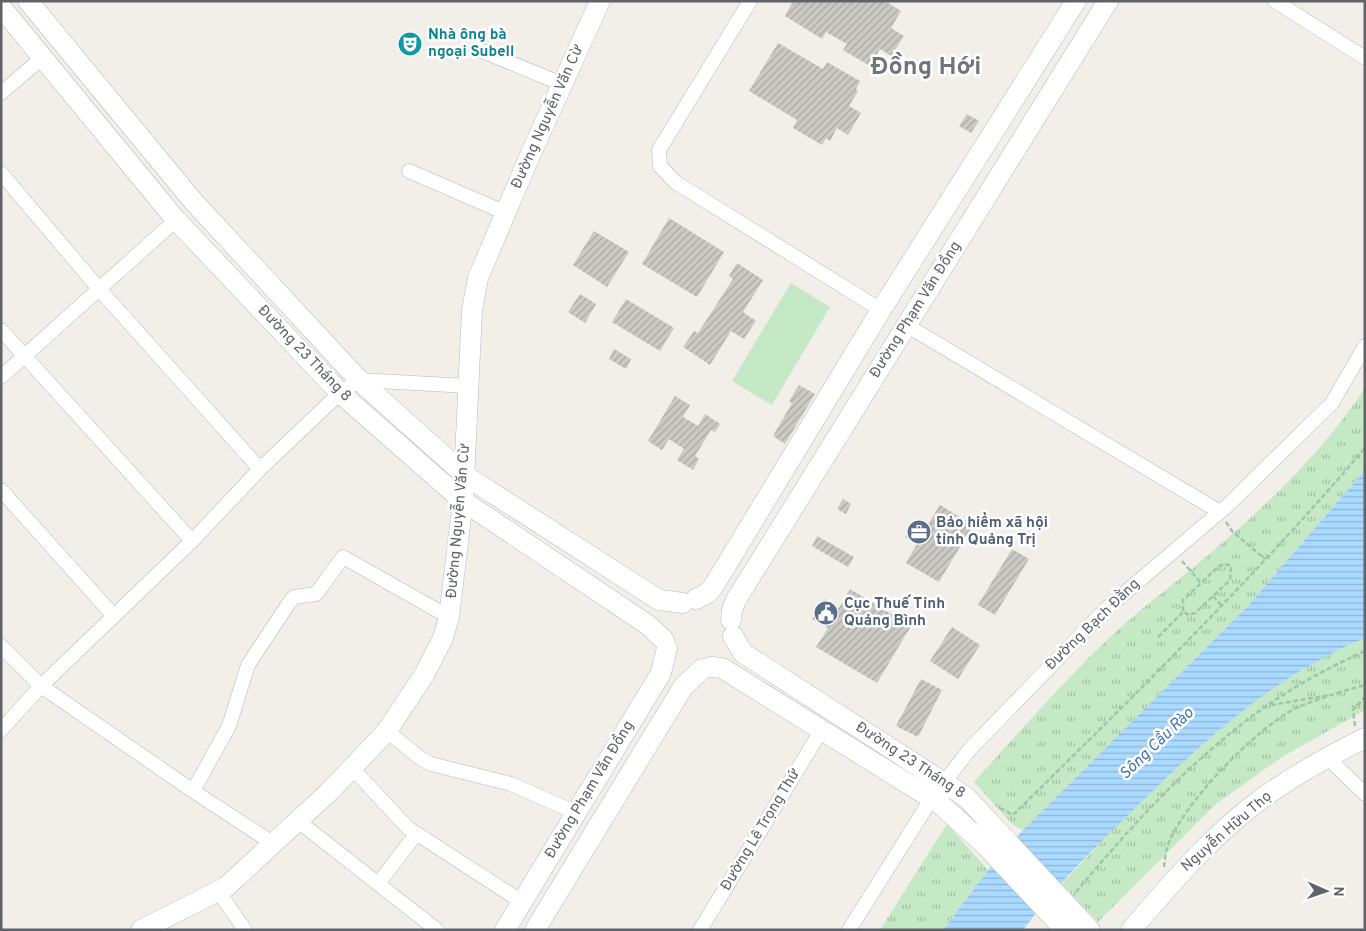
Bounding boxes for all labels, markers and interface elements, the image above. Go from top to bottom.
place label: Nhà ông bà ngoại Subell [428,26,514,62]
theatre icon: Nhà ông bà ngoại Subell [397,31,423,57]
street label: Đường Nguyễn Văn Cừ [506,41,589,192]
district label: Đồng Hới [871,52,981,84]
street label: Đường Phạm Văn Đồng [865,238,966,382]
street label: Đường 23 Tháng 8 [253,302,355,406]
street label: Đường Nguyễn Văn Cừ [441,442,475,599]
place label: Bảo hiểm xã hội tỉnh Quảng Trị [936,512,1048,550]
office icon: Bảo hiểm xã hội tỉnh Quảng Trị [906,519,932,545]
street label: Đường Bạch Đằng [1041,574,1144,675]
place label: Cục Thuế Tỉnh Quảng Bình [844,594,945,631]
public building icon: Cục Thuế Tỉnh Quảng Bình [813,600,839,626]
water label: Sông Cầu Rào [1114,702,1199,784]
street label: Đường Phạm Văn Đồng [540,717,639,862]
street label: Đường 23 Tháng 8 [851,718,969,804]
street label: Đường Lê Trọng Thứ [717,765,805,895]
street label: Nguyễn Hữu Thọ [1176,786,1276,877]
north arrow [1301,866,1351,916]
text: N [1329,886,1346,897]

